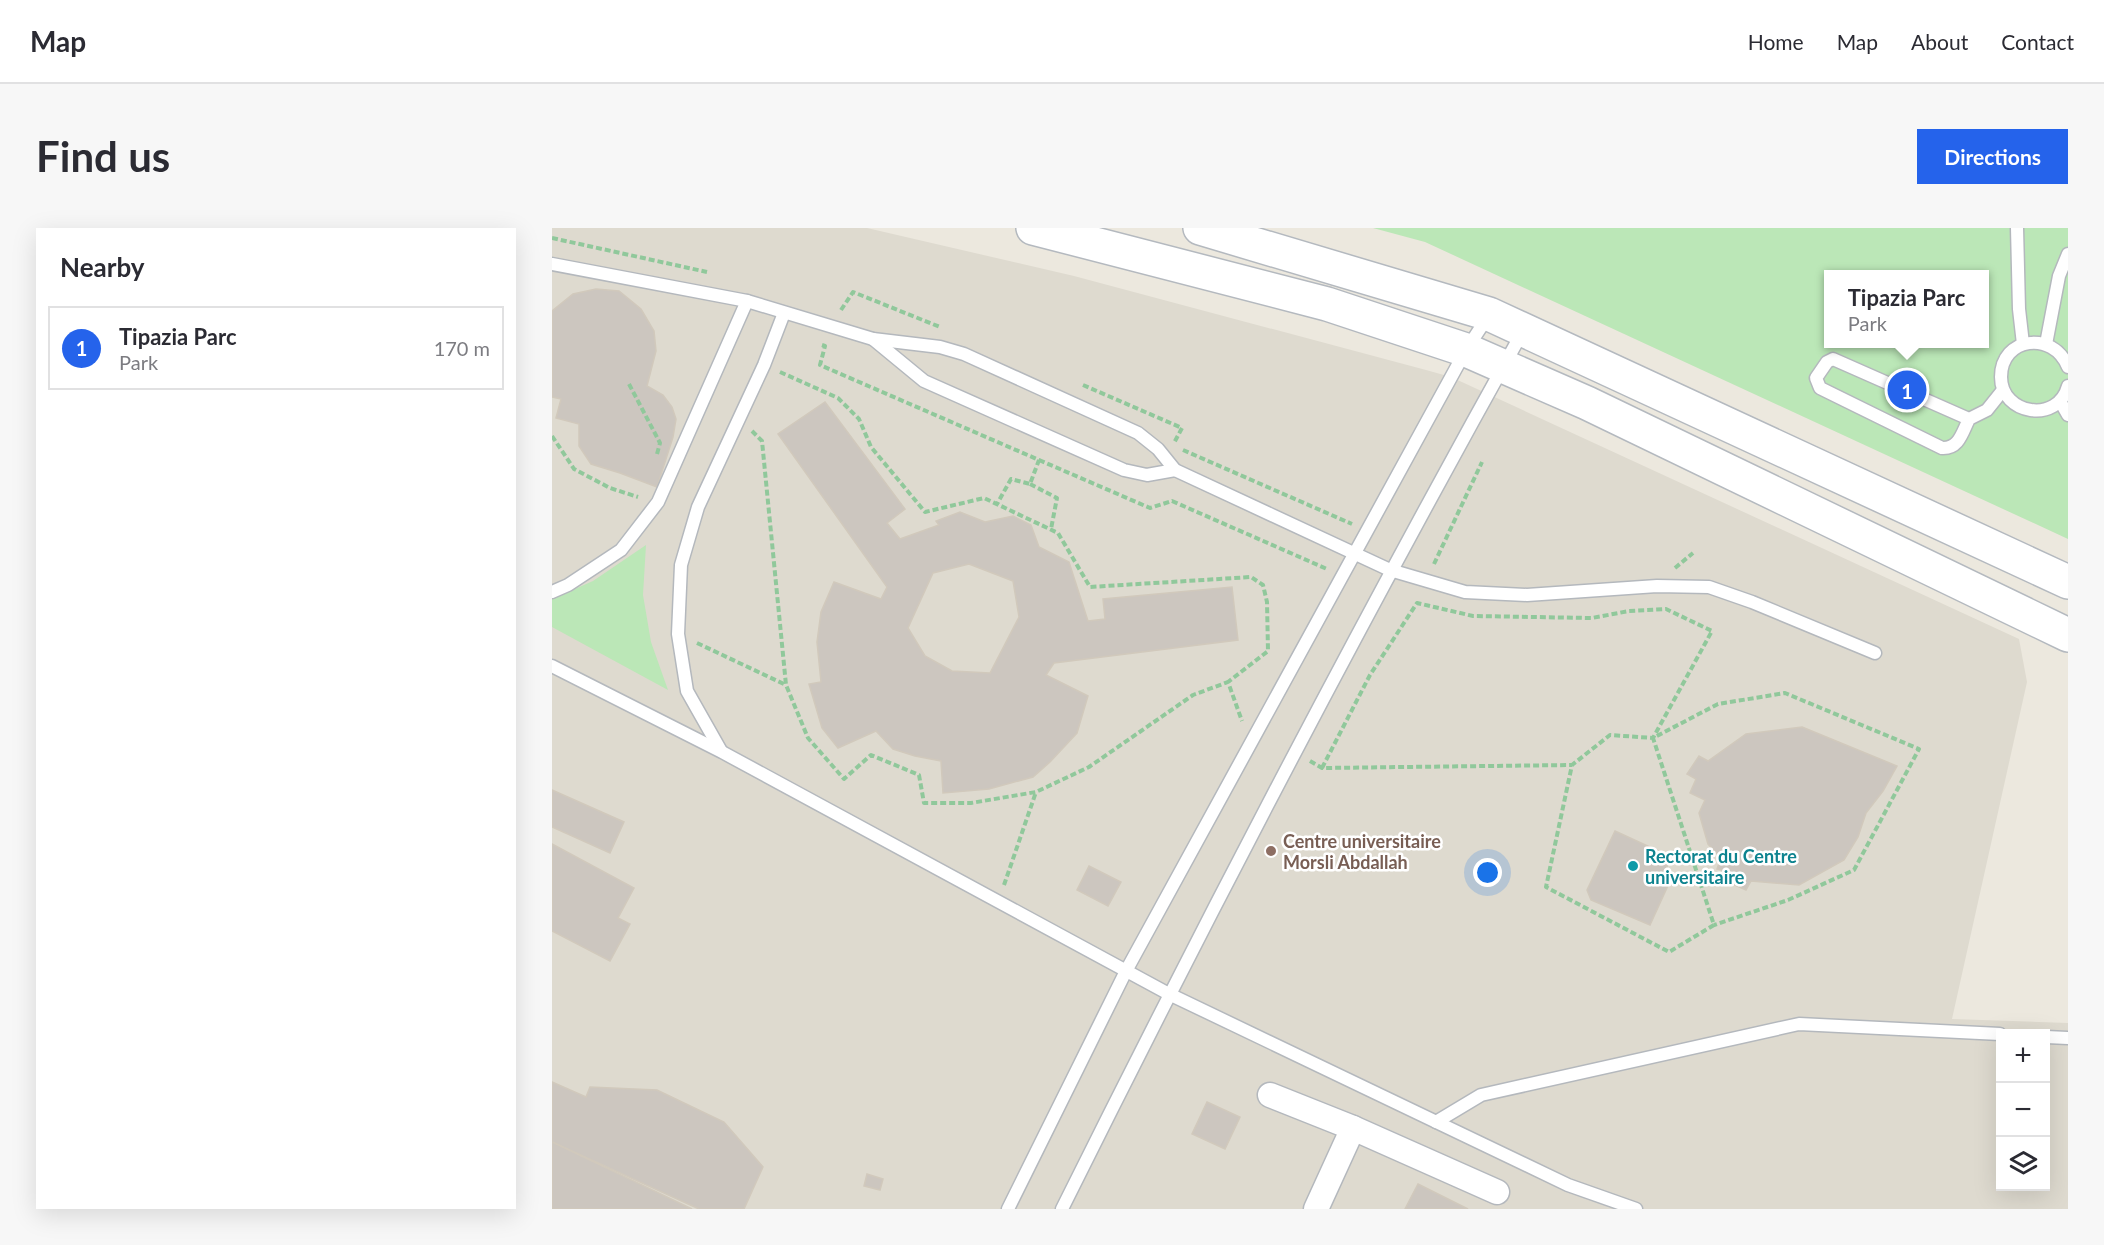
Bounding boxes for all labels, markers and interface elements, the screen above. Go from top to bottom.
text: Map [30,24,86,58]
text: Home [1748,29,1804,54]
text: Map [1837,29,1878,54]
text: About [1911,29,1968,54]
text: Contact [2001,29,2074,54]
button: Directions [1917,129,2068,184]
text: Find us [36,131,170,181]
text: Nearby [60,251,145,283]
popup [1824,270,1989,348]
text: Tipazia Parc [1848,284,1965,311]
text: Park [1848,311,1887,335]
text: Tipazia Parc [119,323,237,350]
text: 1 [76,336,87,360]
text: 170 m [434,336,490,360]
text: Park [119,350,158,374]
pin: 1 [1888,368,1926,412]
place label: Centre universitaire Morsli Abdallah [1283,830,1441,873]
marker: Centre universitaire Morsli Abdallah [1264,844,1278,858]
place label: Rectorat du Centre universitaire [1645,845,1797,888]
your location [1473,858,1502,887]
marker: Rectorat du Centre universitaire [1626,859,1640,873]
map controls [1996,1029,2050,1191]
button: + [1996,1029,2050,1083]
button: − [1996,1083,2050,1137]
button: layers [1996,1137,2050,1191]

